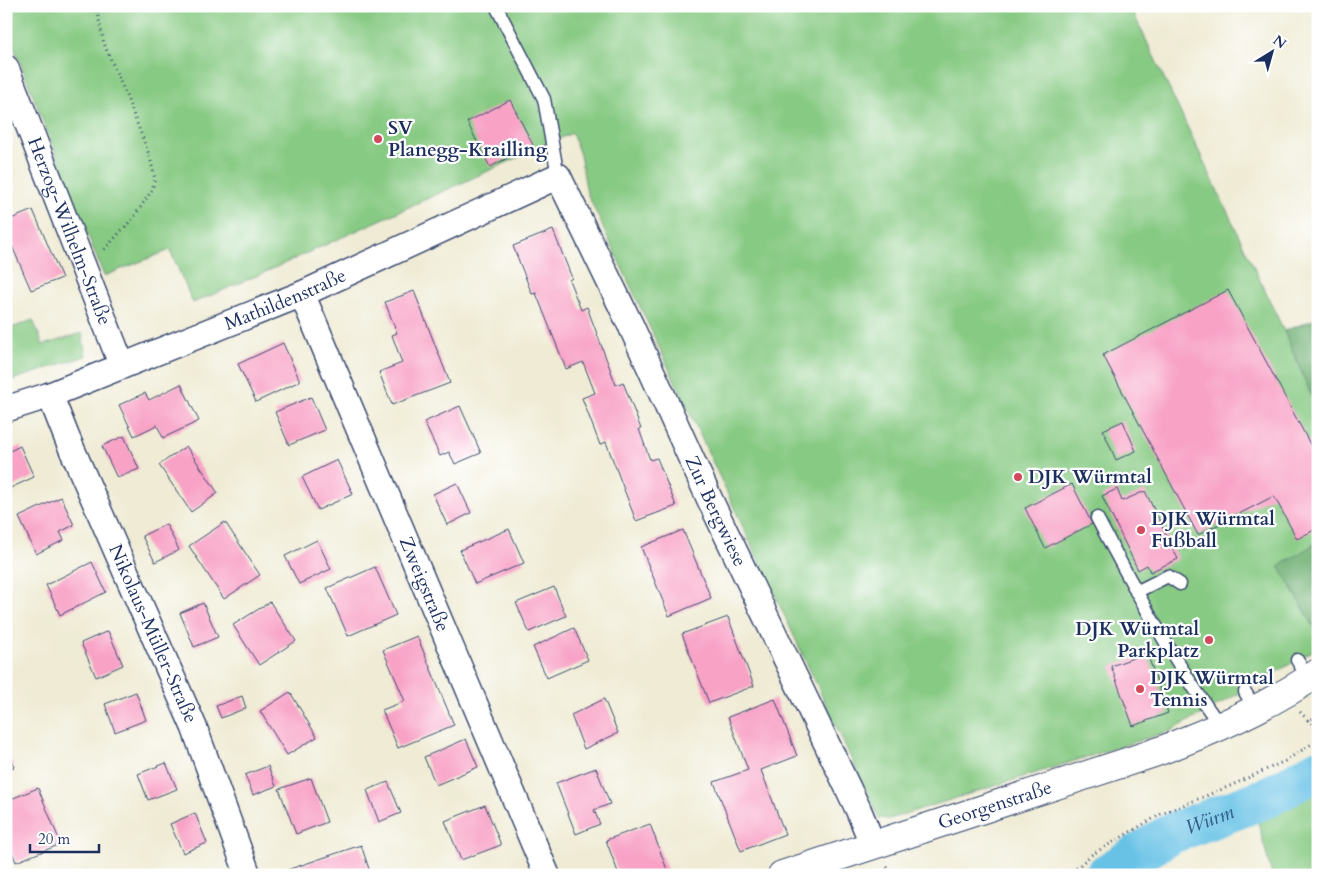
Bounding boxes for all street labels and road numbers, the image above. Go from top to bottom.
street label: Herzog-Wilhelm-Straße [21,133,118,329]
street label: Mathildenstraße [221,262,350,337]
street label: Zur Bergwiese [679,452,753,571]
street label: Zweigstraße [393,533,456,636]
street label: Nikolaus-Müller-Straße [102,540,204,727]
street label: Georgenstraße [934,774,1055,836]

